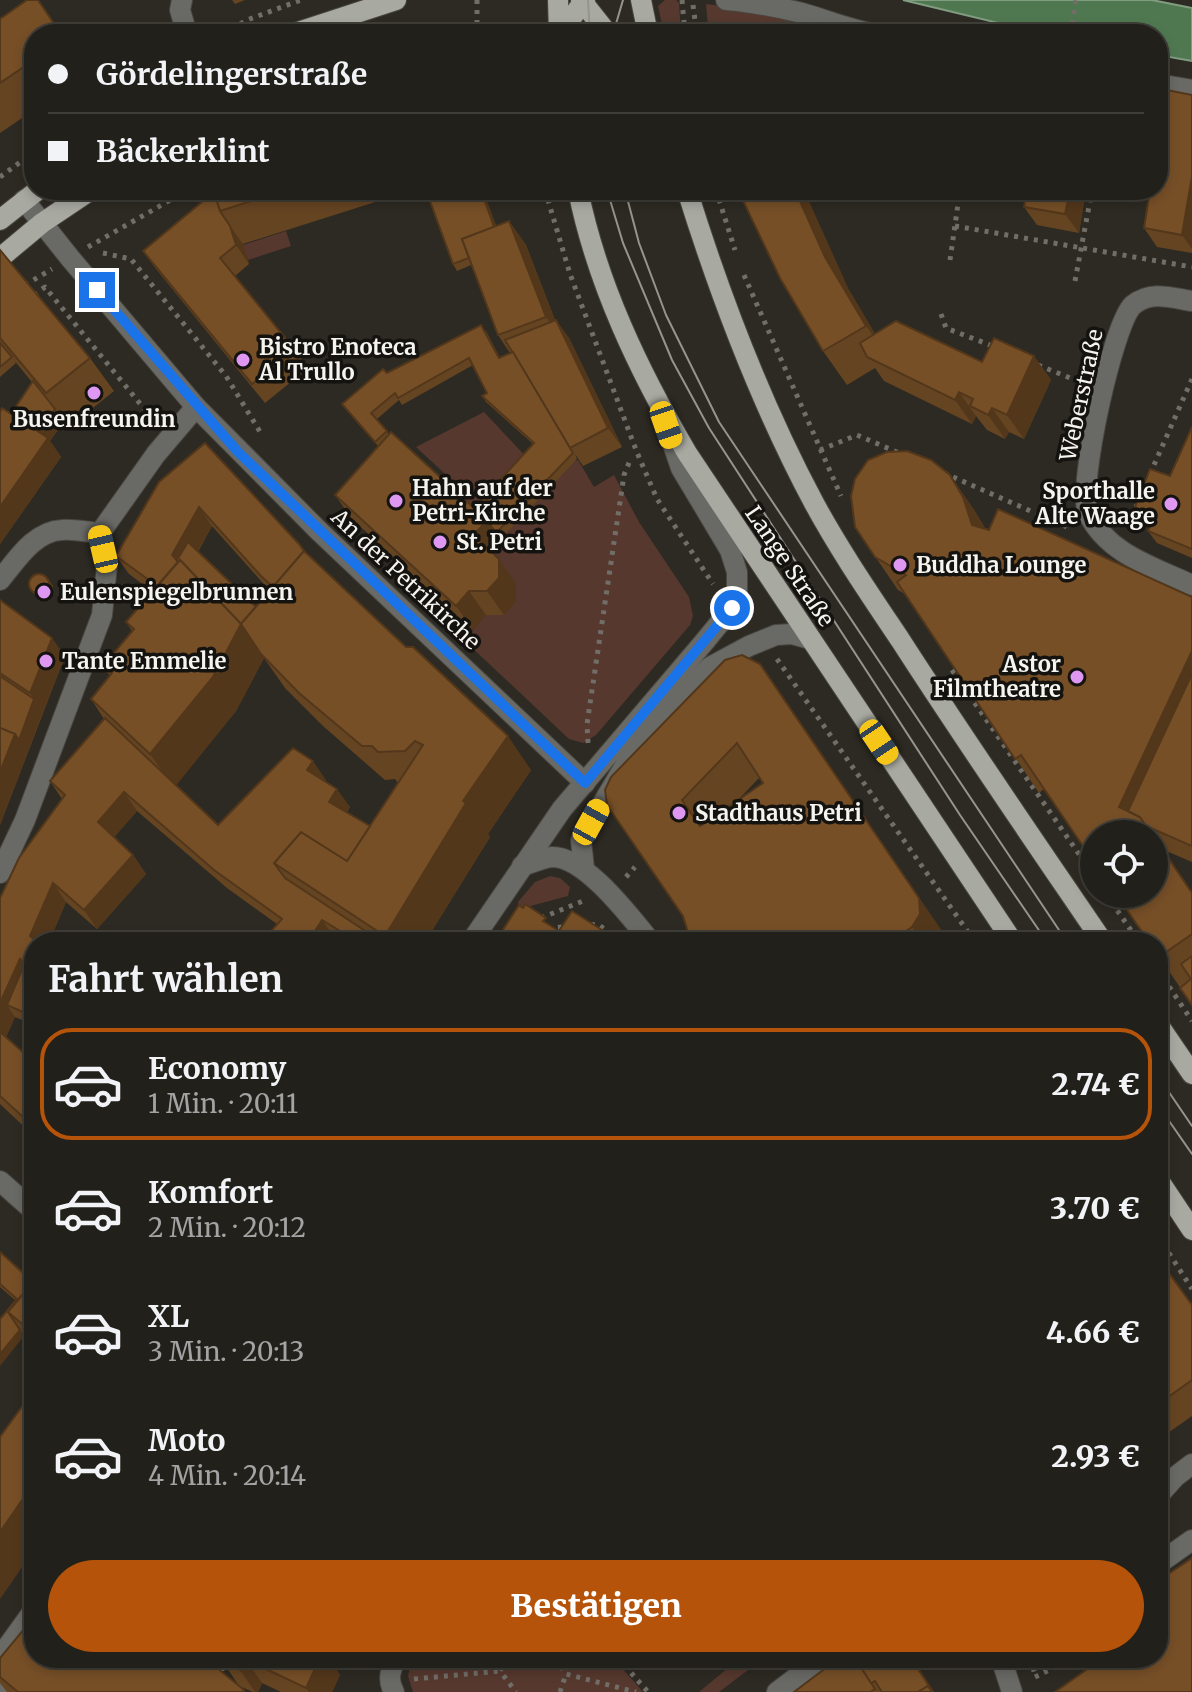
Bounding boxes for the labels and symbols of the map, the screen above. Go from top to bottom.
route end [79,272,115,308]
street label: Weberstraße [1053,326,1109,465]
place label: Bistro Enoteca Al Trullo [258,333,417,386]
marker: Bistro Enoteca Al Trullo [234,351,252,369]
marker: Busenfreundin [85,384,103,402]
car [647,398,685,452]
place label: Busenfreundin [12,405,176,433]
place label: Hahn auf der Petri-Kirche [412,474,553,527]
place label: Sporthalle Alte Waage [1034,477,1155,530]
marker: Hahn auf der Petri-Kirche [387,492,405,510]
marker: Sporthalle Alte Waage [1162,495,1180,513]
street label: Lange Straße [739,500,841,632]
street label: An der Petrikirche [325,502,486,655]
car [86,523,120,575]
place label: St. Petri [456,528,542,556]
marker: St. Petri [431,533,449,551]
place label: Buddha Lounge [916,551,1086,579]
marker: Buddha Lounge [891,556,909,574]
place label: Eulenspiegelbrunnen [60,578,293,606]
marker: Eulenspiegelbrunnen [35,583,53,601]
route start [714,590,750,626]
place label: Tante Emmelie [62,647,227,675]
place label: Astor Filmtheatre [933,650,1061,703]
marker: Tante Emmelie [37,652,55,670]
marker: Astor Filmtheatre [1068,668,1086,686]
car [856,715,902,769]
car [569,795,613,849]
place label: Stadthaus Petri [695,799,862,827]
marker: Stadthaus Petri [670,804,688,822]

